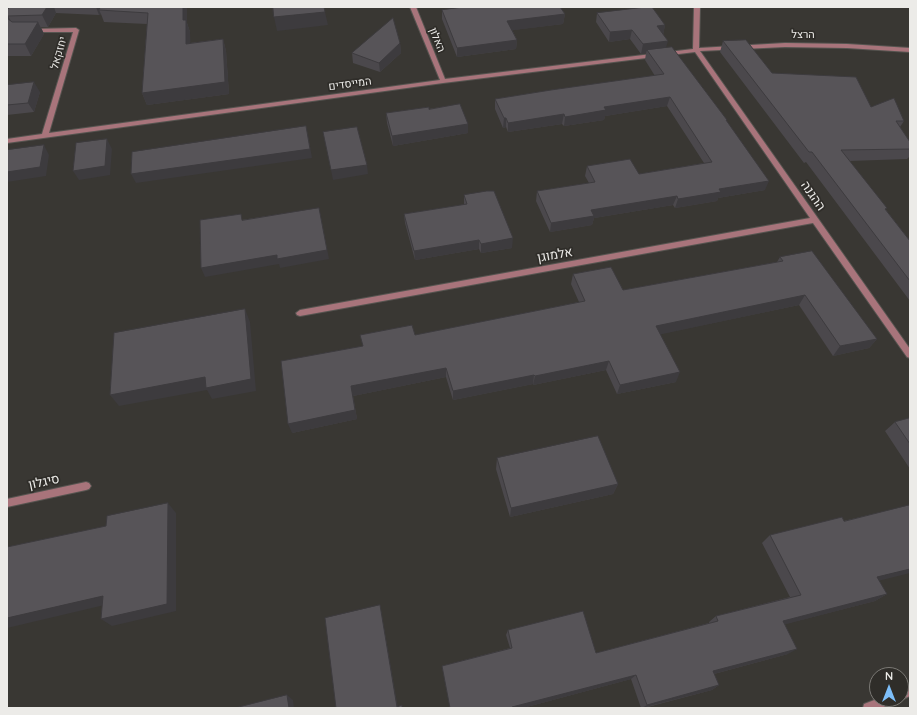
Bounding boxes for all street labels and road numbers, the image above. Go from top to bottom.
street label: האלון [426,26,448,54]
street label: הרצל [791,28,815,42]
street label: יחזקאל [48,35,70,71]
street label: המייסדים [328,74,372,94]
street label: ההגנה [797,178,829,214]
street label: אלמוגן [536,244,574,266]
street label: סיגלון [27,471,61,493]

